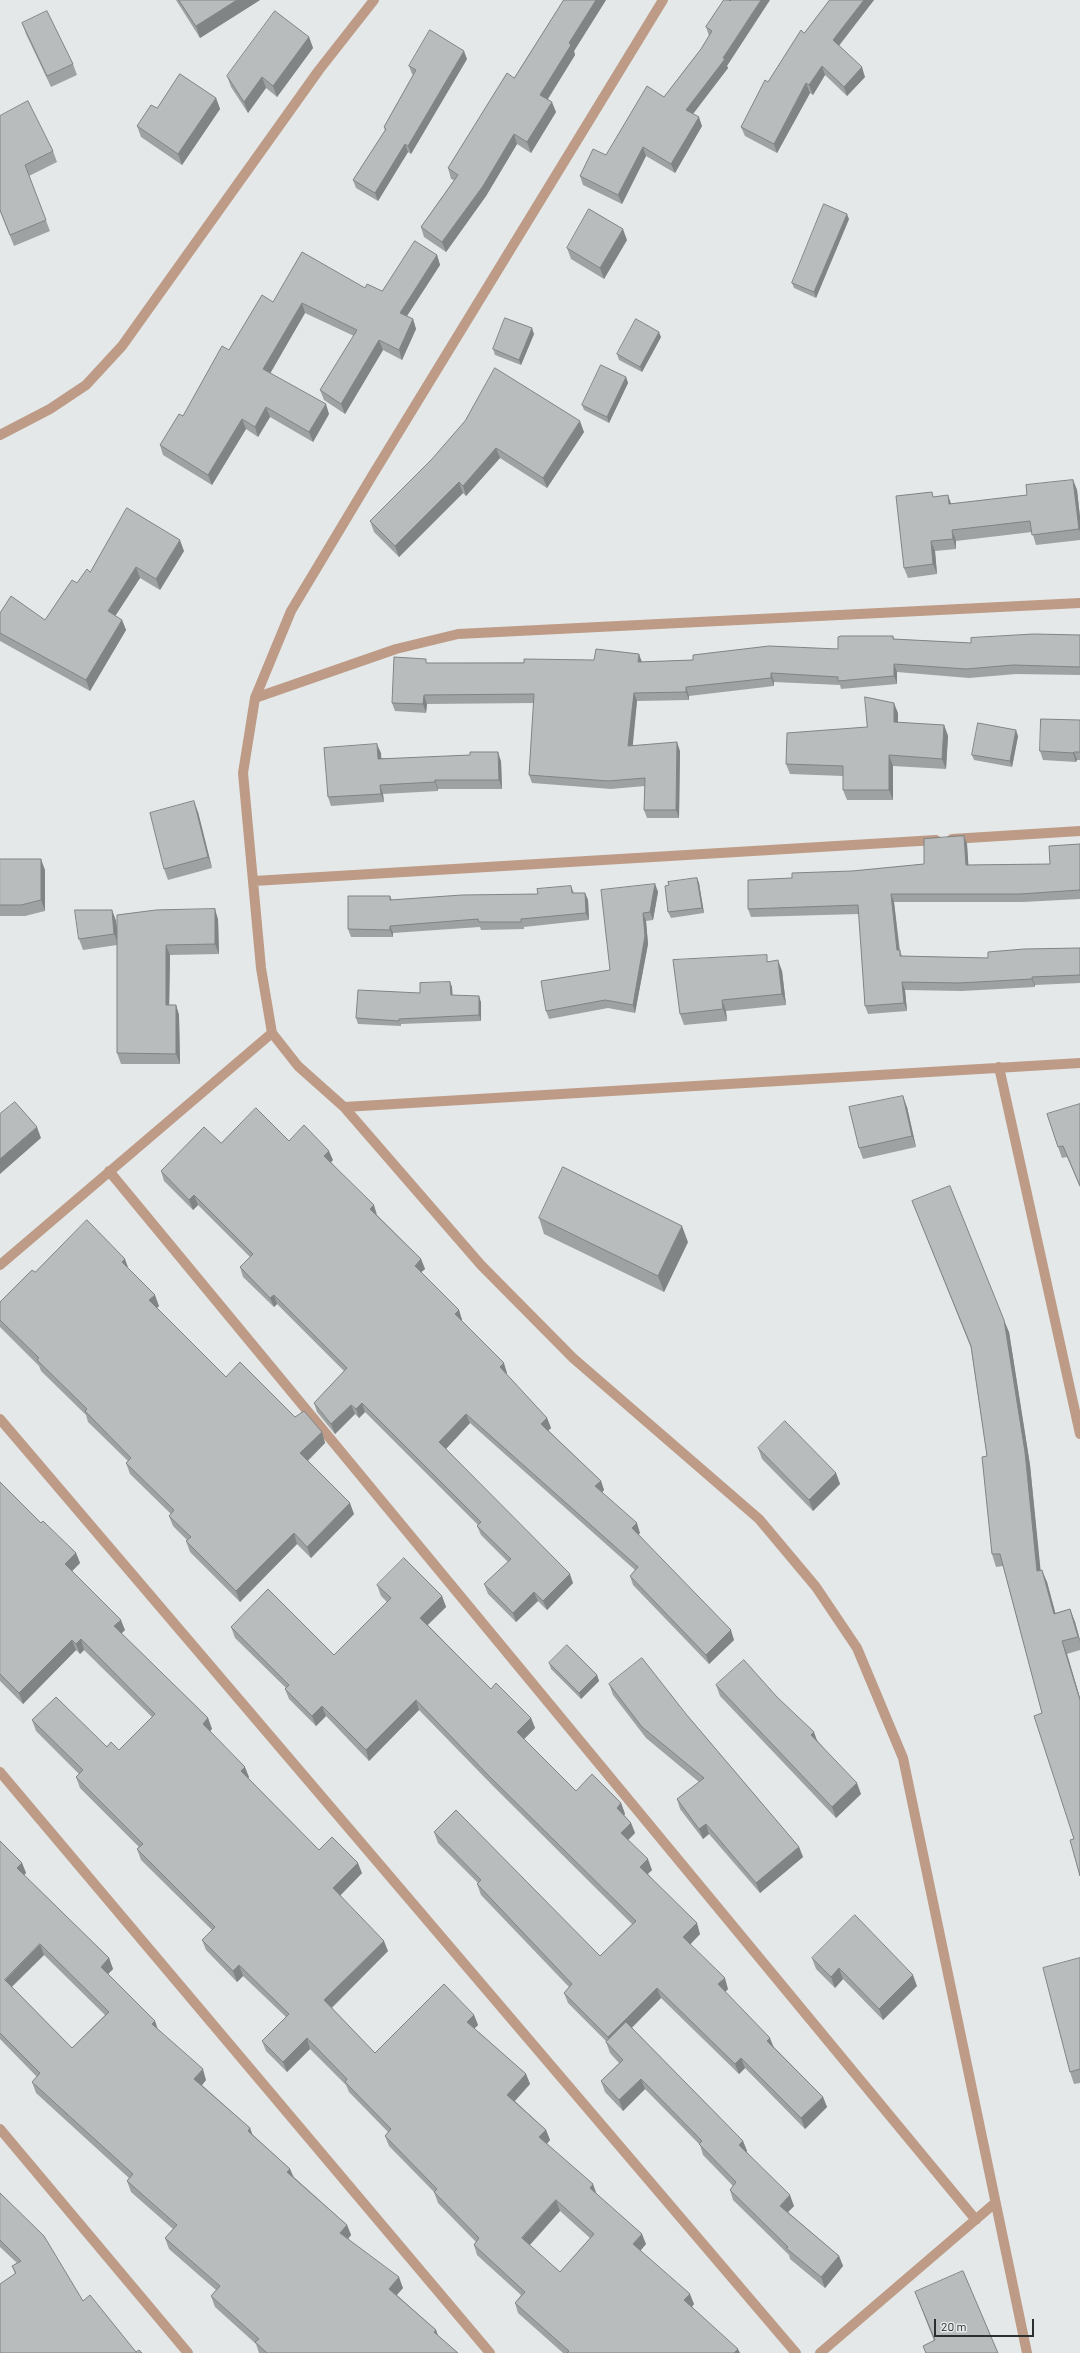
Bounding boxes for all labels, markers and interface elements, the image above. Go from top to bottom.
scale bar [936,2311,1036,2337]
text: 20 m [941,2319,967,2333]

